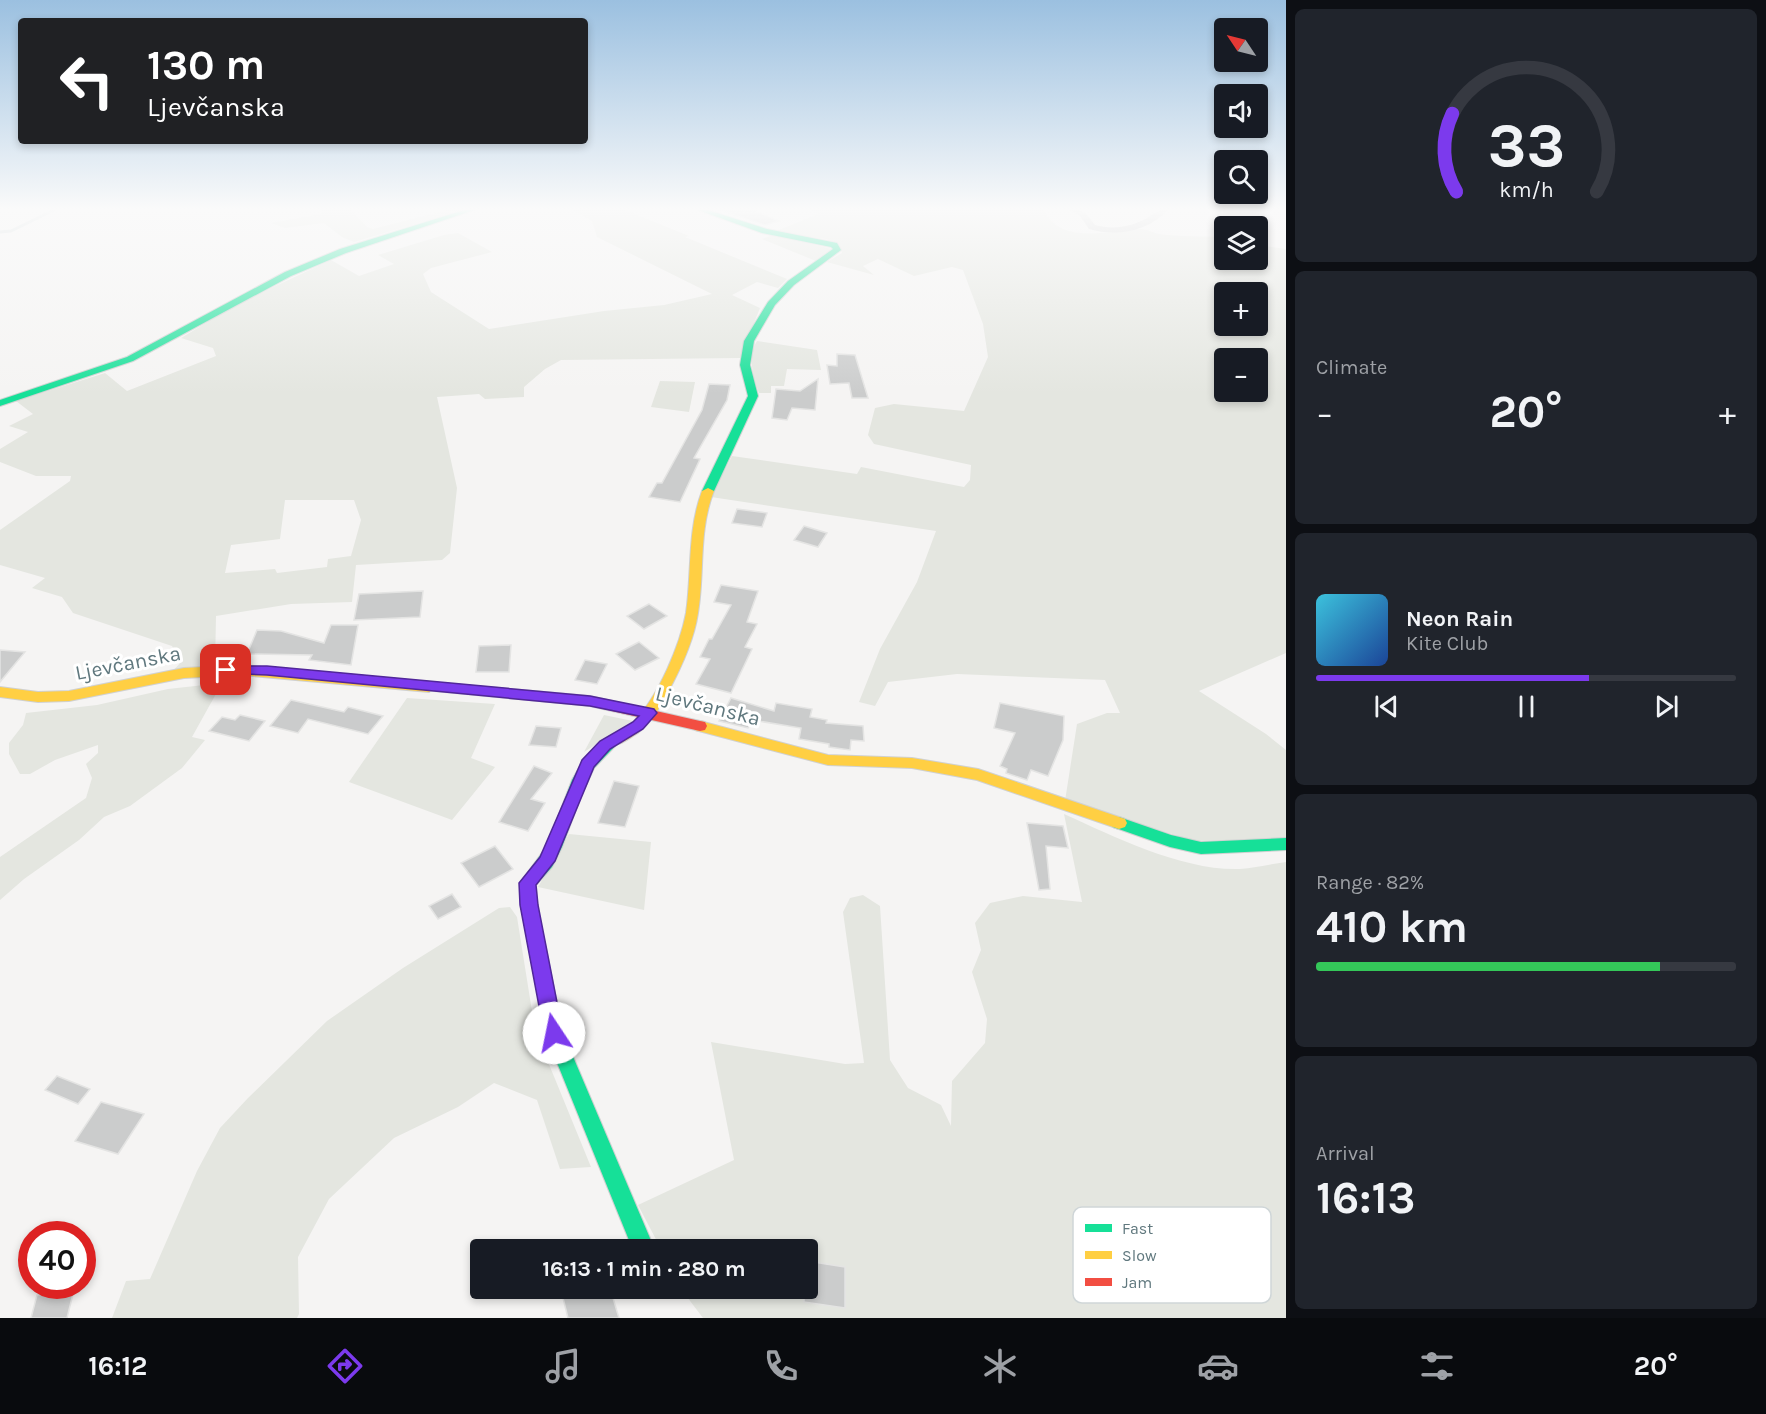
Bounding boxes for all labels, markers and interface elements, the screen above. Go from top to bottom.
north arrow [1214,18,1268,72]
map controls [1214,18,1268,402]
text: 130 m [147,40,265,90]
icon: left [48,42,126,120]
button: sound [1214,84,1268,138]
text: Ljevčanska [147,91,285,123]
text: 33 [1487,110,1565,183]
button: search [1214,150,1268,204]
text: km/h [1499,178,1553,203]
button: layers [1214,216,1268,270]
button: + [1214,282,1268,336]
button: − [1214,348,1268,402]
text: Climate [1316,356,1387,379]
text: 20° [1489,386,1563,438]
text: − [1316,394,1333,432]
text: + [1719,394,1736,432]
text: Neon Rain [1406,606,1513,632]
text: Kite Club [1406,632,1488,655]
street label: Ljevčanska [73,641,183,685]
pin [200,644,251,695]
icon: arrive [209,653,242,686]
street label: Ljevčanska [653,681,763,731]
icon: previous [1370,690,1403,723]
icon: pause [1510,690,1543,723]
icon: next [1650,690,1683,723]
text: Range · 82% [1316,871,1424,894]
text: 410 km [1316,901,1468,953]
position arrow [522,1001,586,1065]
text: Arrival [1316,1142,1375,1165]
text: 16:13 [1316,1172,1416,1224]
legend [1073,1207,1271,1303]
text: Fast [1122,1219,1153,1238]
speed limit sign: 40 [18,1221,96,1299]
text: Slow [1122,1246,1157,1265]
text: 16:13 · 1 min · 280 m [542,1256,746,1282]
text: Jam [1122,1273,1152,1292]
icon: directions [324,1345,366,1387]
icon: music [542,1345,584,1387]
icon: phone [760,1345,802,1387]
icon: climate [979,1345,1021,1387]
icon: car [1197,1345,1239,1387]
icon: filters [1416,1345,1458,1387]
text: 16:12 [88,1350,147,1382]
text: 20° [1634,1350,1678,1382]

